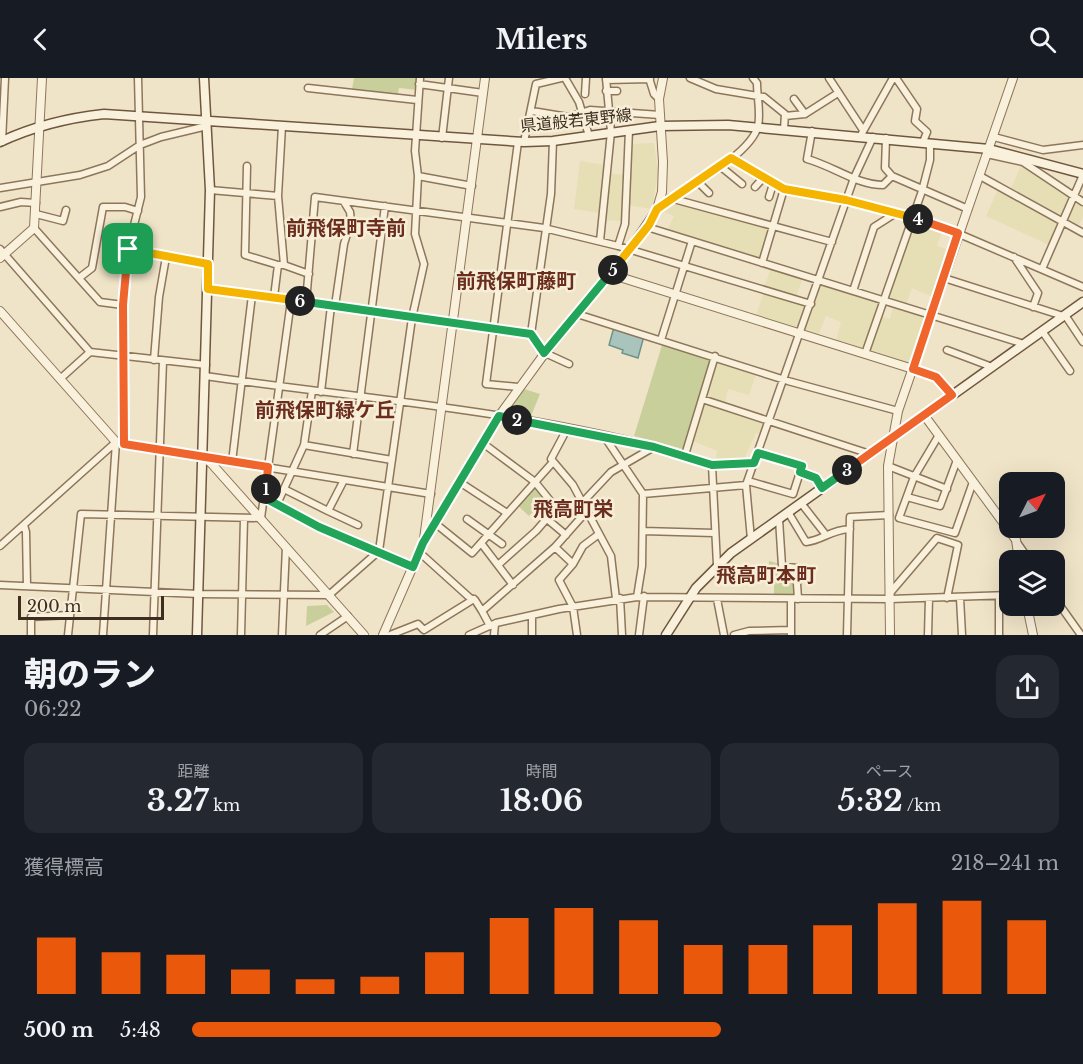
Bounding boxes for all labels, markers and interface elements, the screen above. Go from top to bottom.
icon: back [24,23,57,56]
text: Milers [495,23,588,56]
icon: search [1026,23,1059,56]
street label: 県道般若東野線 [519,104,633,136]
pin: 4 [903,204,933,234]
text: 4 [913,209,923,229]
district label: 前飛保町寺前 [286,216,406,240]
pin [102,223,153,274]
icon: arrive [111,232,144,265]
pin: 5 [598,255,628,285]
text: 5 [608,260,618,280]
district label: 前飛保町藤町 [456,269,576,293]
pin: 6 [285,286,315,316]
text: 6 [295,291,305,311]
district label: 前飛保町緑ケ丘 [255,398,395,422]
pin: 2 [502,405,532,435]
text: 2 [512,410,522,430]
pin: 3 [832,455,862,485]
text: 3 [842,460,852,480]
north arrow [999,472,1065,538]
map controls [999,472,1065,616]
pin: 1 [251,474,281,504]
text: 1 [263,479,269,499]
district label: 飛高町栄 [533,497,613,521]
button: layers [999,550,1065,616]
district label: 飛高町本町 [716,563,816,587]
scale bar [18,593,164,620]
text: 200 m [27,596,81,616]
text: 朝のラン [24,654,156,695]
button: share [996,655,1059,718]
text: 06:22 [24,697,81,721]
text: 距離 [177,761,210,781]
text: 時間 [525,761,558,781]
text: ペース [866,761,913,781]
text: 3.27 [147,782,209,819]
text: 18:06 [500,782,583,819]
text: 5:32 [838,782,903,819]
text: km [209,795,240,815]
text: /km [903,795,941,815]
text: 218–241 m [951,851,1059,875]
text: 獲得標高 [24,855,104,879]
text: 500 m [24,1018,94,1042]
text: 5:48 [120,1018,161,1042]

